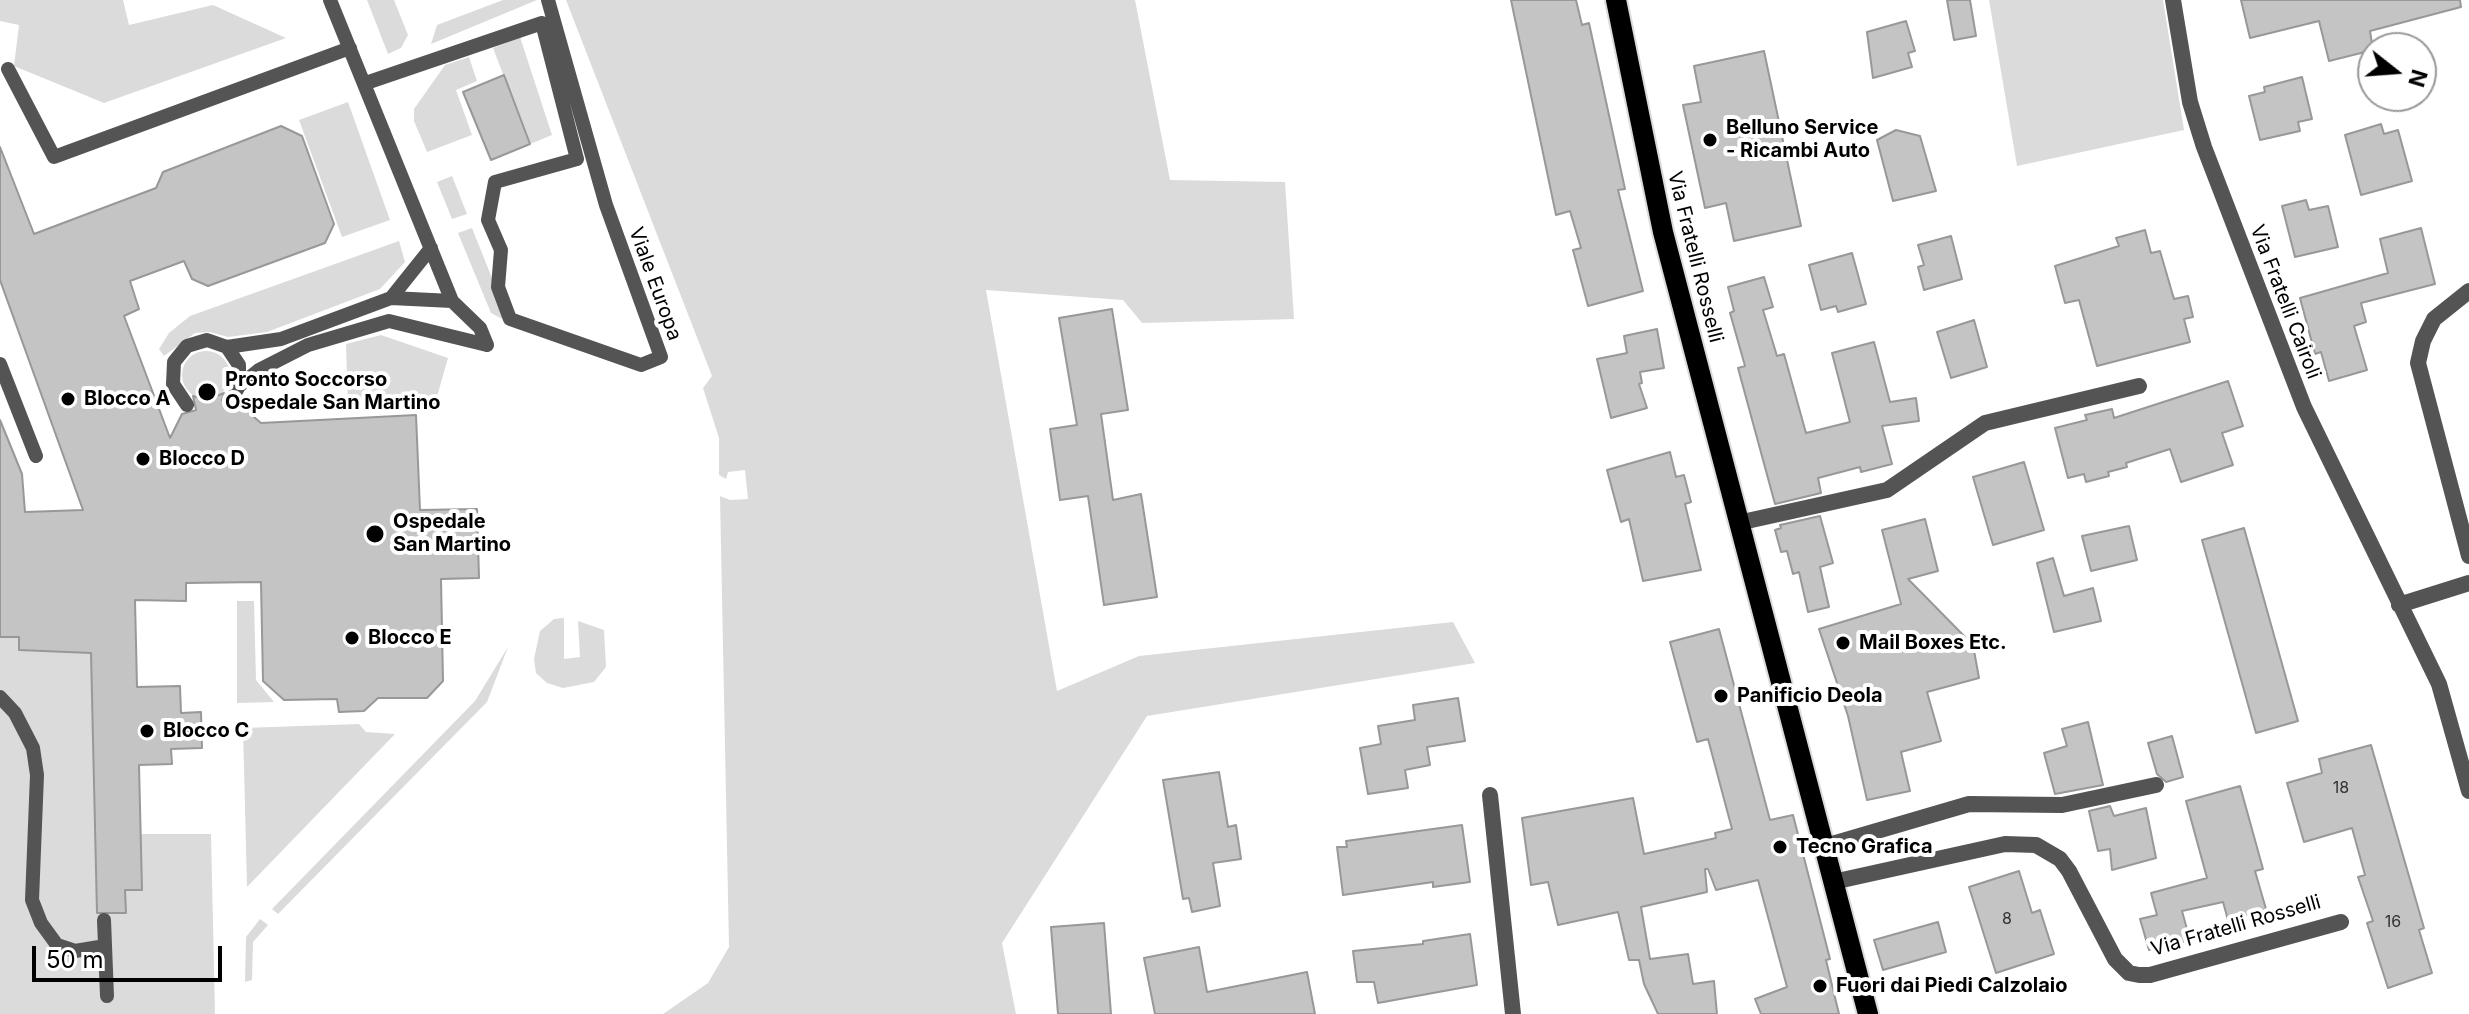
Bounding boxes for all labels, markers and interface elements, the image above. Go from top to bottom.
north arrow [2357,32,2437,112]
text: N [2403,67,2433,90]
place label: Belluno Service - Ricambi Auto [1726,116,1878,163]
marker: Belluno Service - Ricambi Auto [1701,131,1719,149]
street label: Via Fratelli Rosselli [1662,169,1728,345]
street label: Via Fratelli Cairoli [2245,222,2325,382]
street label: Viale Europa [623,224,687,344]
place label: Pronto Soccorso Ospedale San Martino [225,368,441,415]
marker: Pronto Soccorso Ospedale San Martino [196,381,218,403]
place label: Blocco A [84,387,170,411]
marker: Blocco A [59,390,77,408]
place label: Blocco D [159,447,245,471]
marker: Blocco D [134,450,152,468]
place label: Ospedale San Martino [393,510,511,557]
marker: Ospedale San Martino [364,523,386,545]
place label: Blocco E [368,626,452,650]
marker: Blocco E [343,629,361,647]
place label: Mail Boxes Etc. [1859,631,2007,655]
marker: Mail Boxes Etc. [1834,634,1852,652]
place label: Panificio Deola [1737,684,1883,708]
marker: Panificio Deola [1712,687,1730,705]
place label: Blocco C [163,719,249,743]
marker: Blocco C [138,722,156,740]
house number: 18 [2333,778,2349,798]
place label: Tecno Grafica [1796,835,1933,859]
marker: Tecno Grafica [1771,838,1789,856]
street label: Via Fratelli Rosselli [2148,890,2324,962]
house number: 8 [2002,909,2012,929]
house number: 16 [2385,912,2401,932]
scale bar [36,930,226,980]
text: 50 m [46,945,104,974]
place label: Fuori dai Piedi Calzolaio [1836,974,2068,998]
marker: Fuori dai Piedi Calzolaio [1811,977,1829,995]

